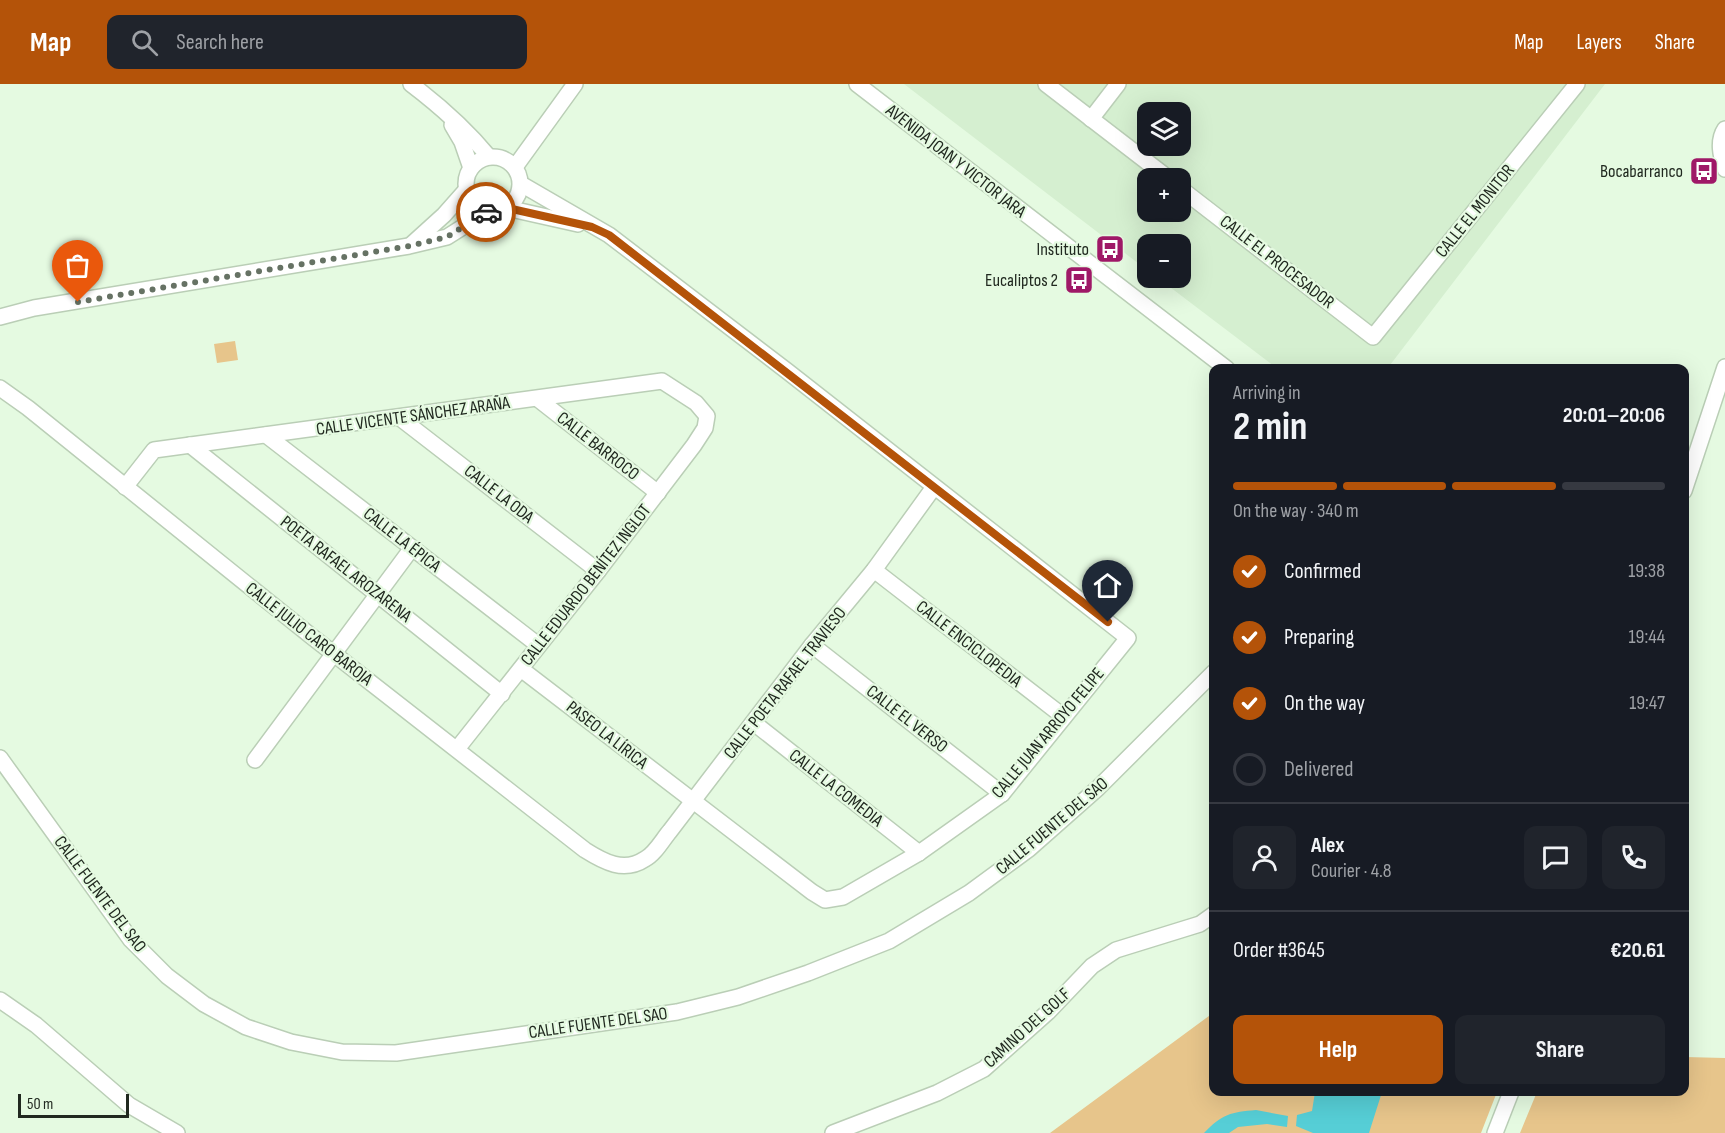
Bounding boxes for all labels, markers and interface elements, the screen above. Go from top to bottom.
search box [107,15,527,69]
text: Map [30,26,71,59]
icon: search [128,26,161,59]
text: Search here [176,29,264,56]
text: Map [1514,30,1543,55]
text: Layers [1576,30,1622,55]
text: Share [1655,30,1695,55]
street label: AVENIDA JOAN Y VICTOR JARA [881,99,1030,222]
map controls [1137,102,1191,288]
button: layers [1137,102,1191,156]
bus stop icon: Bocabarranco [1688,155,1720,187]
street label: CALLE EL MONITOR [1431,160,1519,262]
place label: Bocabarranco [1600,161,1683,182]
button: + [1137,168,1191,222]
courier [456,182,516,242]
icon: car [470,196,503,229]
street label: CALLE EL PROCESADOR [1216,211,1338,313]
bus stop icon: Instituto [1094,233,1126,265]
button: − [1137,234,1191,288]
place label: Instituto [1037,239,1089,260]
pin [52,240,103,302]
icon: bag [61,249,94,282]
bus stop icon: Eucaliptos 2 [1063,264,1095,296]
place label: Eucaliptos 2 [985,270,1058,291]
text: Arriving in [1233,381,1301,405]
street label: CALLE VICENTE SÁNCHEZ ARAÑA [315,392,511,440]
text: 20:01–20:06 [1563,402,1665,429]
text: 2 min [1233,404,1307,451]
street label: CALLE BARROCO [553,407,643,485]
street label: CALLE LA ODA [460,460,538,528]
text: On the way · 340 m [1233,499,1359,523]
street label: CALLE EDUARDO BENÍTEZ INGLOT [516,500,656,670]
street label: CALLE LA ÉPICA [359,503,445,577]
street label: POETA RAFAEL AROZARENA [276,511,416,627]
icon: check [1233,555,1266,588]
text: Confirmed [1284,558,1361,585]
text: 19:38 [1628,559,1665,583]
pin [1082,560,1133,622]
icon: home [1091,569,1124,602]
street label: CALLE JULIO CARO BAROJA [241,578,377,690]
street label: CALLE ENCICLOPEDIA [912,596,1026,692]
street label: CALLE POETA RAFAEL TRAVIESO [719,603,851,763]
icon: check [1233,621,1266,654]
text: Preparing [1284,624,1354,651]
text: 19:44 [1629,625,1665,649]
street label: CALLE JUAN ARROYO FELIPE [987,664,1109,802]
street label: CALLE EL VERSO [862,681,952,757]
icon: check [1233,687,1266,720]
text: On the way [1284,690,1365,717]
text: 19:47 [1629,691,1665,715]
street label: PASEO LA LÍRICA [562,697,652,774]
street label: CALLE LA COMEDIA [785,745,887,831]
text: Delivered [1284,756,1353,783]
street label: CALLE FUENTE DEL SAO [992,773,1112,879]
button: person [1233,826,1296,889]
button: chat [1524,826,1587,889]
button: phone [1602,826,1665,889]
street label: CALLE FUENTE DEL SAO [49,832,151,956]
text: Alex [1311,832,1344,859]
text: Courier · 4.8 [1311,859,1392,883]
text: Order #3645 [1233,937,1325,964]
text: €20.61 [1610,937,1665,964]
street label: CAMINO DEL GOLF [979,984,1075,1072]
street label: CALLE FUENTE DEL SAO [527,1003,669,1043]
button: Help [1233,1015,1443,1084]
button: Share [1455,1015,1665,1084]
scale bar [18,1091,129,1118]
text: 50 m [27,1095,53,1114]

